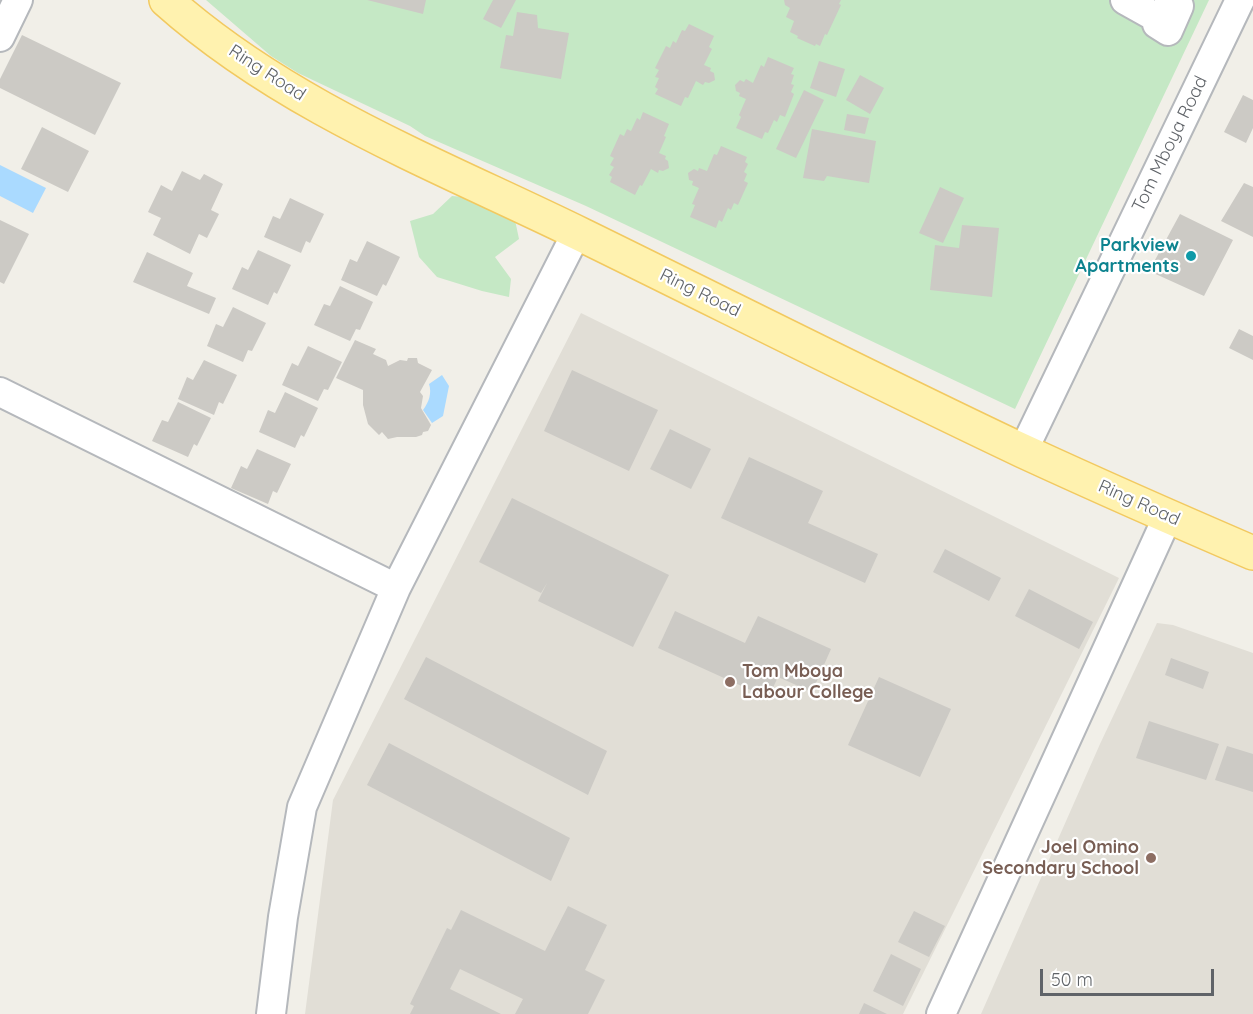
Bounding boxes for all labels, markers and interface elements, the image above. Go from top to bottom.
street label: Ring Road [225,40,309,106]
street label: Tom Mboya Road [1128,73,1212,215]
place label: Parkview Apartments [1075,235,1179,278]
marker: Parkview Apartments [1184,249,1198,263]
street label: Ring Road [656,264,744,322]
street label: Ring Road [1095,475,1183,531]
place label: Tom Mboya Labour College [742,661,874,704]
marker: Tom Mboya Labour College [723,675,737,689]
place label: Joel Omino Secondary School [982,837,1139,880]
marker: Joel Omino Secondary School [1144,851,1158,865]
scale bar [1043,957,1217,995]
text: 50 m [1051,968,1093,991]

